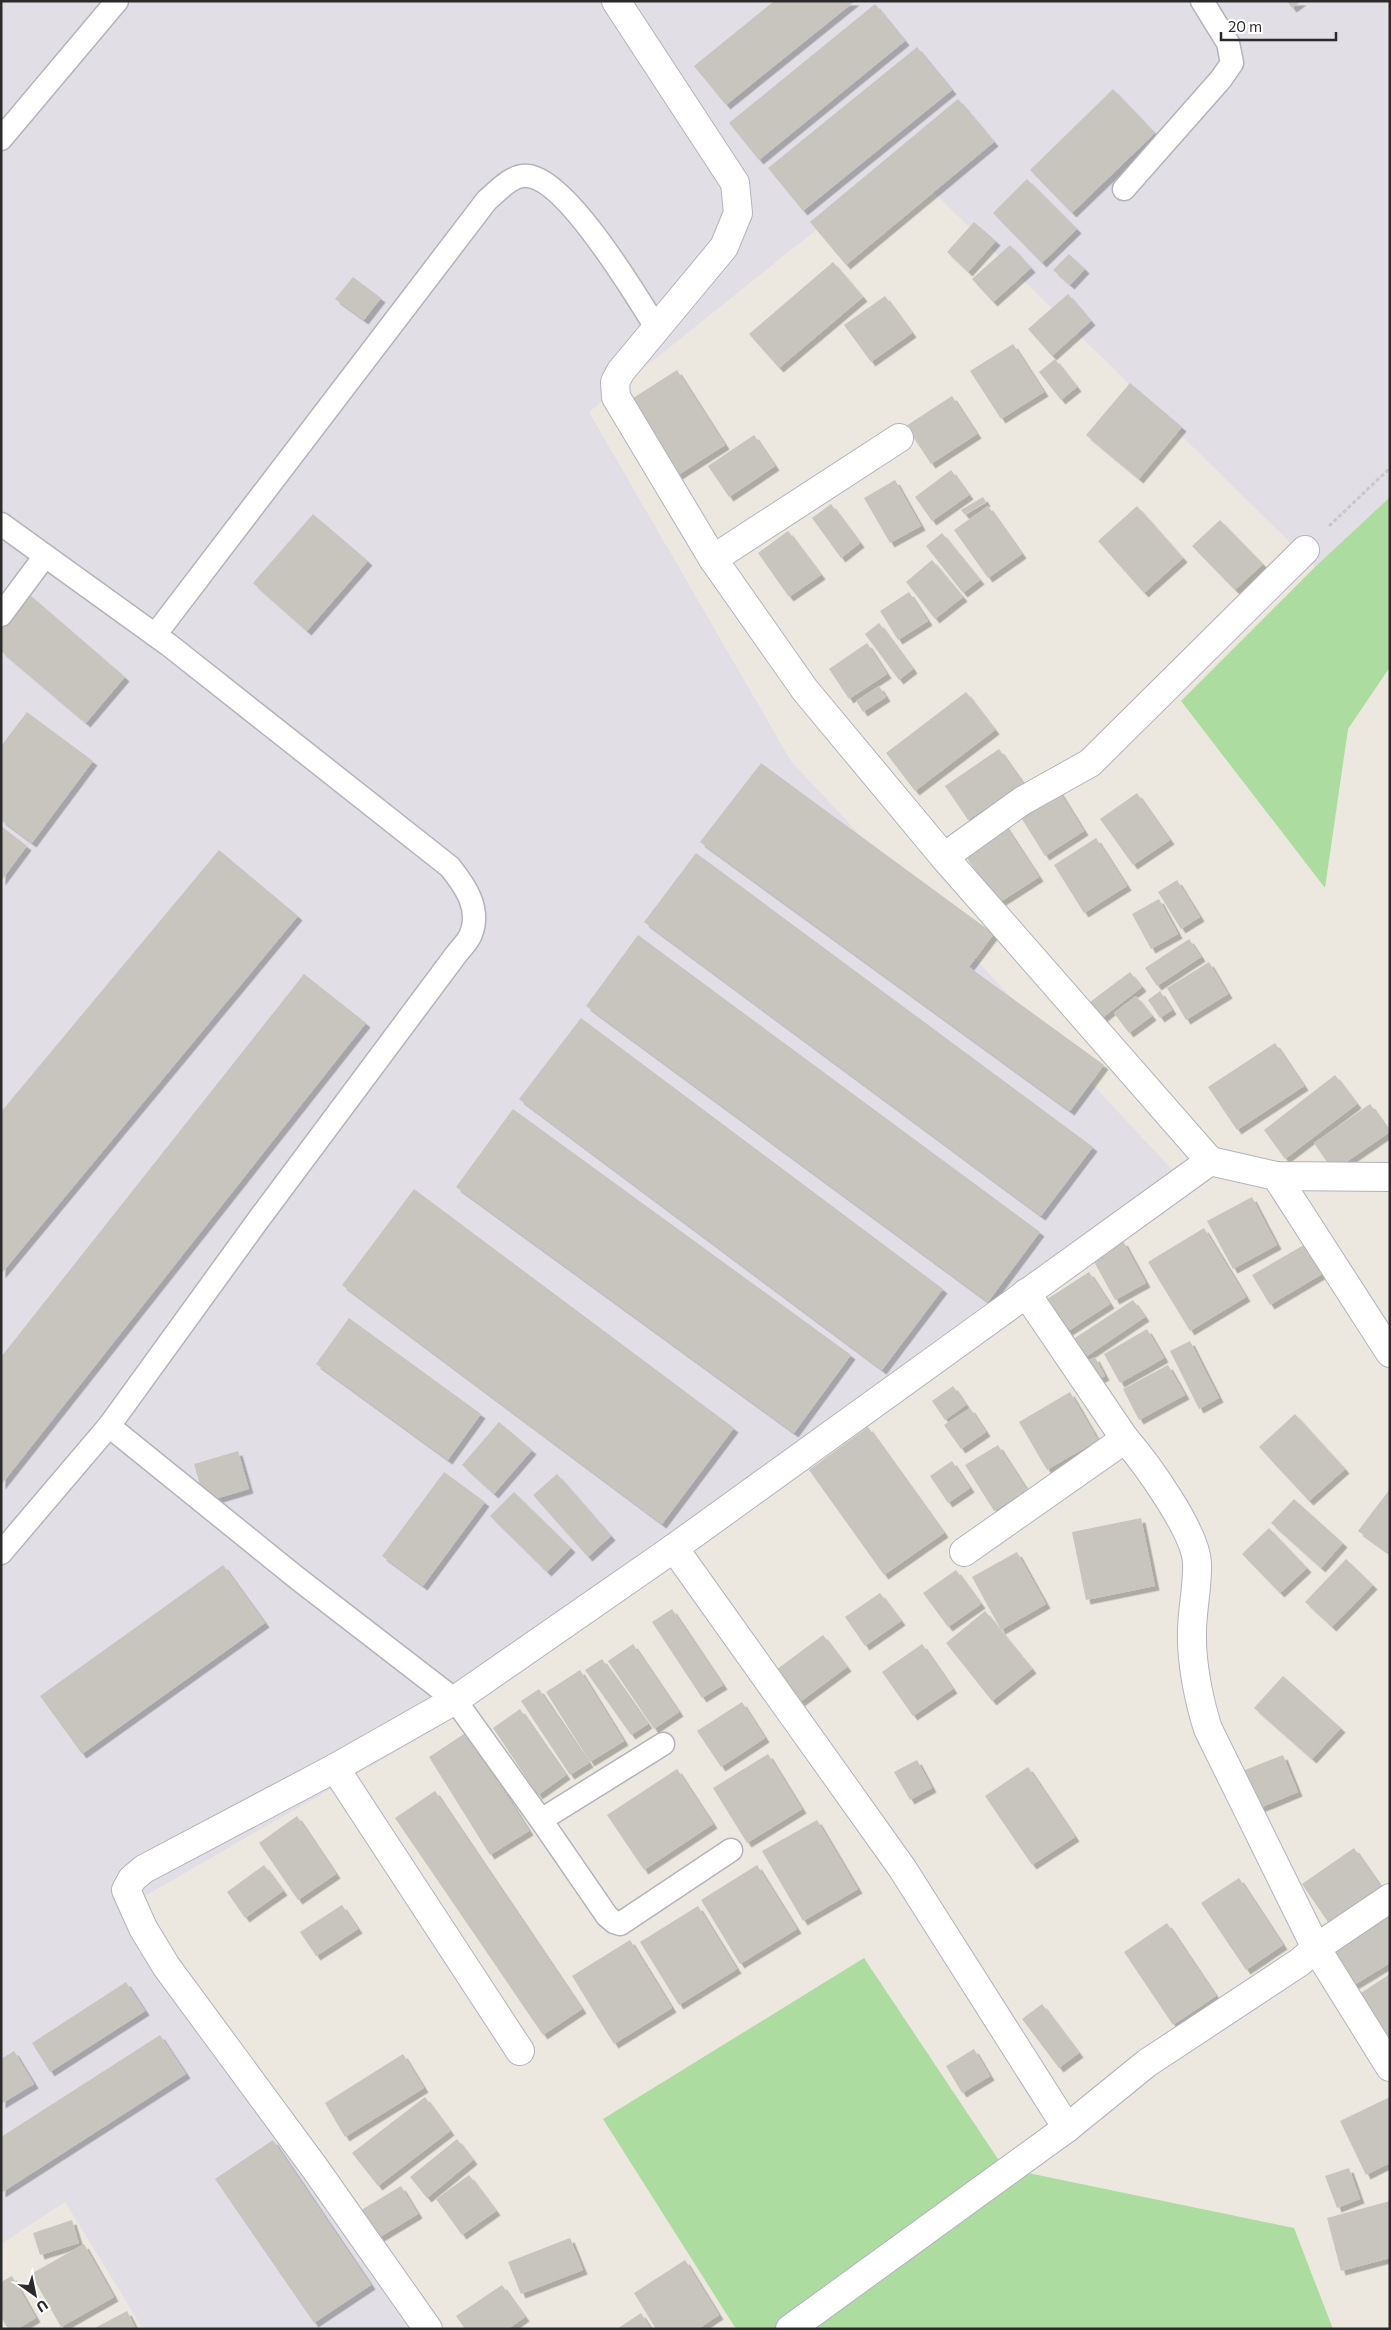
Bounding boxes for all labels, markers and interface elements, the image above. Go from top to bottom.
scale bar [1221,10,1336,42]
text: 20 m [1228,17,1262,35]
north arrow [10,2270,60,2320]
text: U [33,2296,51,2316]

